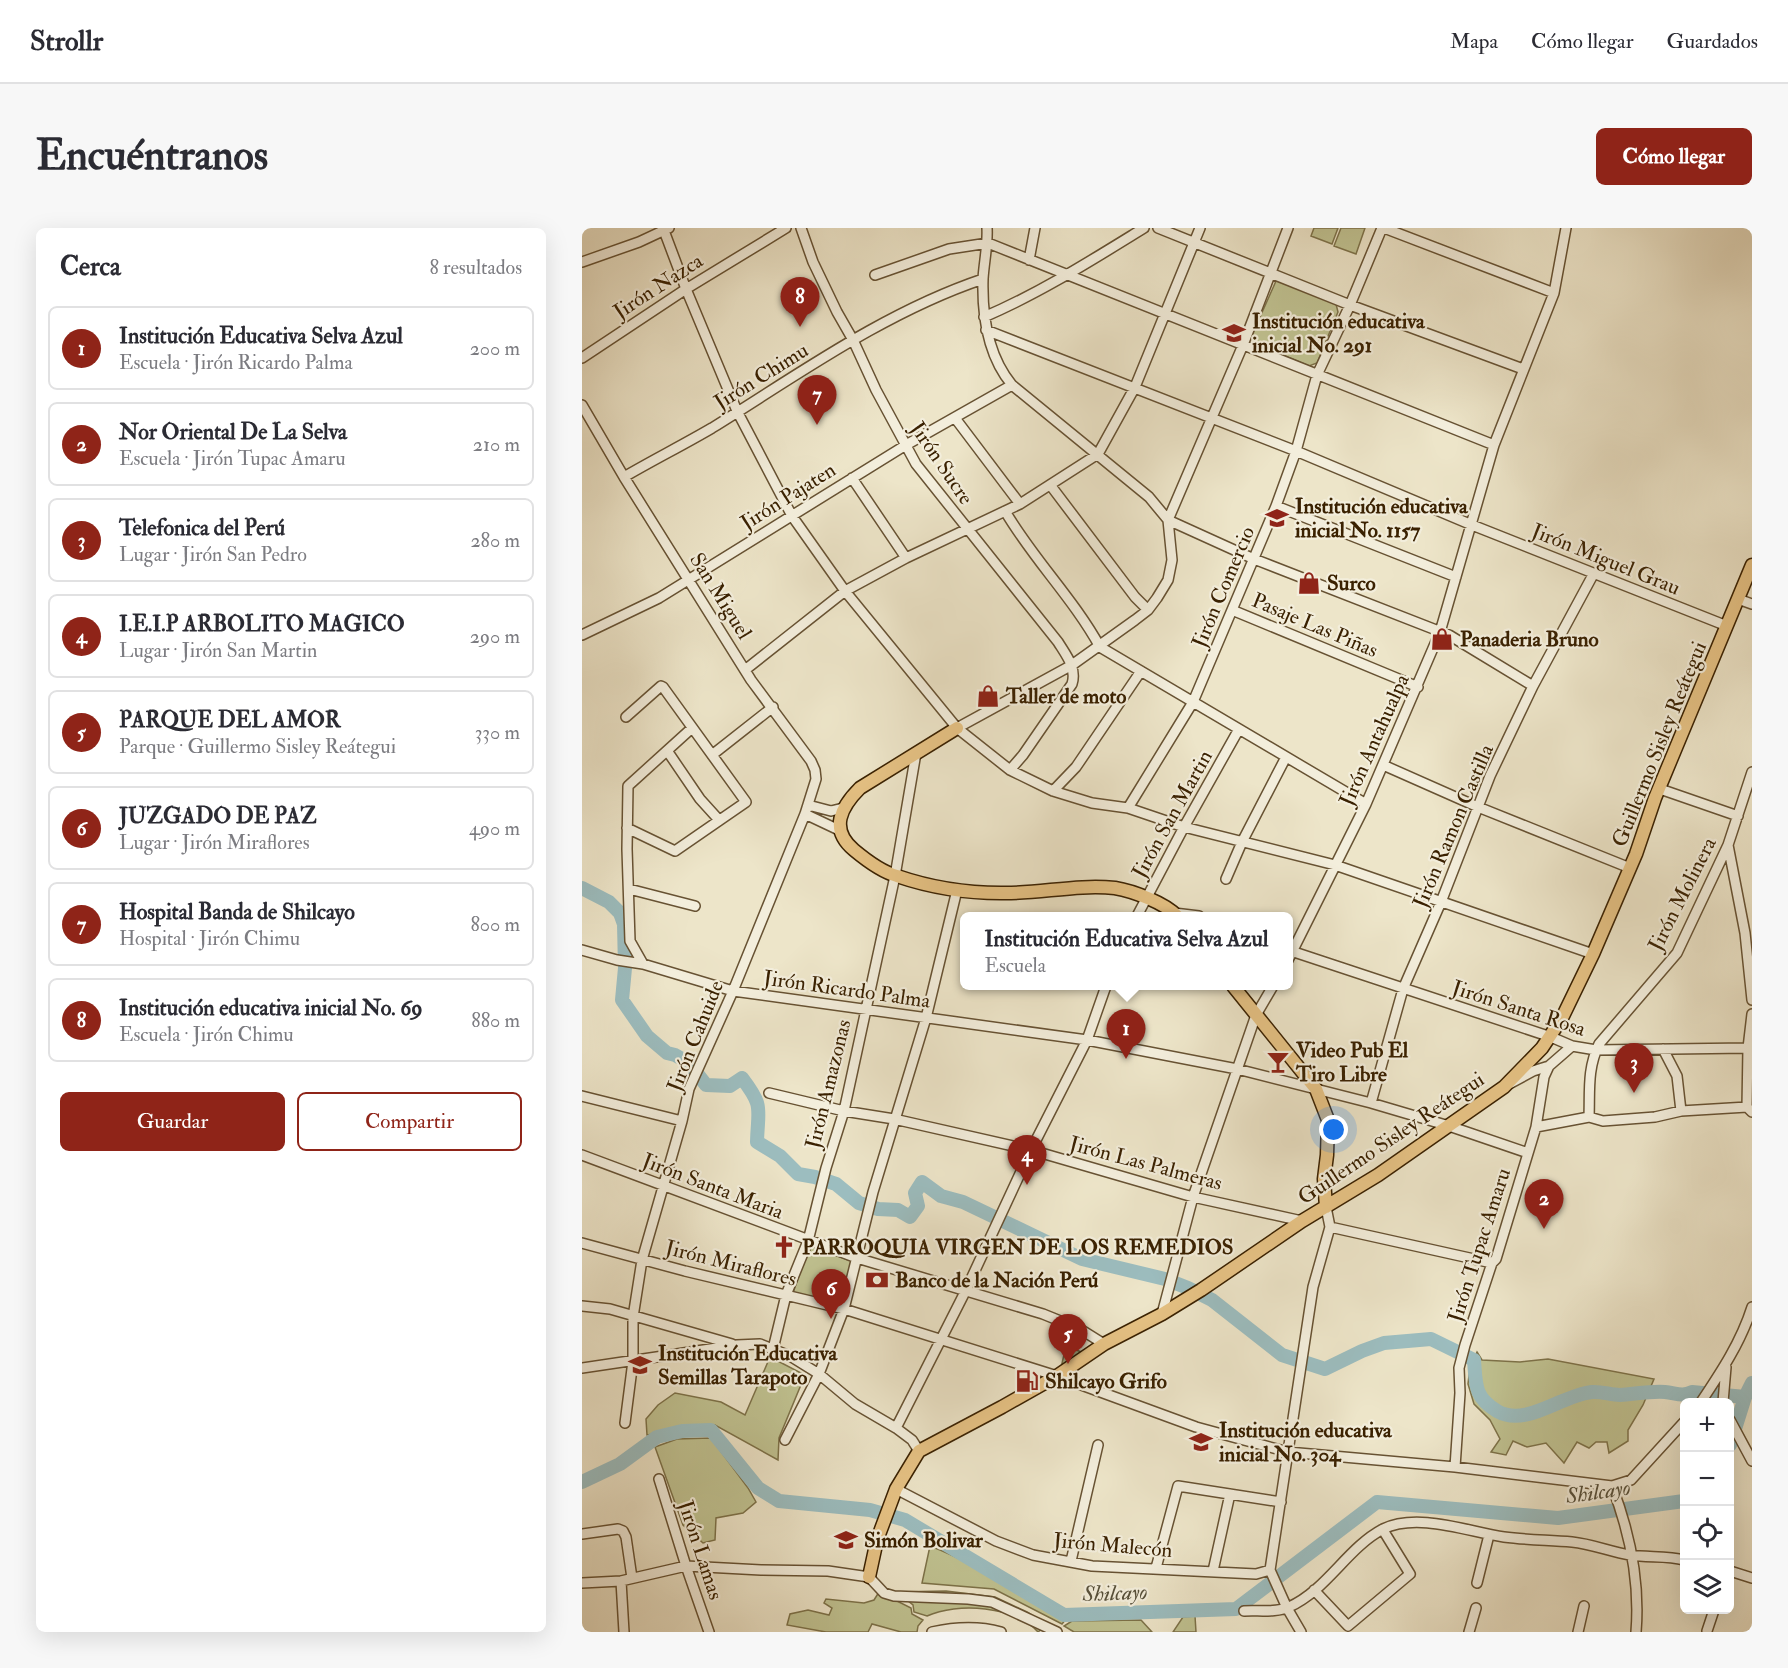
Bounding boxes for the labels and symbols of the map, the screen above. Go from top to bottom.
street label: Jirón Nazca [608,247,708,326]
pin: 8 [780,278,820,327]
place label: Institución educativa inicial No. 291 [1251,308,1426,359]
school or university icon: Institución educativa inicial No. 291 [1221,320,1247,346]
street label: Jirón Chimu [708,337,813,416]
pin: 7 [798,376,836,425]
street label: Jirón Sucre [903,416,979,510]
street label: Jirón Pajaten [735,456,841,537]
place label: Institución educativa inicial No. 1157 [1294,493,1469,544]
school or university icon: Institución educativa inicial No. 1157 [1264,505,1290,531]
street label: Jirón Miguel Grau [1527,517,1684,602]
street label: Jirón Comercio [1185,522,1261,653]
street label: San Miguel [683,548,758,645]
shop icon: Surco [1296,570,1322,596]
place label: Surco [1327,570,1376,597]
street label: Pasaje Las Piñas [1248,587,1382,664]
shop icon: Panaderia Bruno [1429,626,1455,652]
place label: Panaderia Bruno [1460,626,1599,653]
street label: Guillermo Sisley Reátegui [1606,637,1713,851]
street label: Jirón Antahualpa [1333,670,1416,811]
shop icon: Taller de moto [975,683,1001,709]
place label: Taller de moto [1005,683,1126,710]
street label: Jirón Ramon Castilla [1406,740,1500,913]
street label: Jirón San Martin [1126,745,1219,884]
street label: Jirón Molinera [1642,833,1723,957]
street label: Jirón Ricardo Palma [761,964,932,1015]
street label: Jirón Santa Rosa [1448,974,1589,1043]
street label: Jirón Cahuide [661,977,730,1097]
pin: 1 [1106,1010,1146,1059]
street label: Jirón Amazonas [799,1017,858,1153]
place label: Video Pub El Tiro Libre [1295,1037,1409,1088]
pin: 3 [1614,1044,1654,1093]
bar icon: Video Pub El Tiro Libre [1265,1049,1291,1075]
street label: Guillermo Sisley Reátegui [1293,1066,1490,1211]
your location [1319,1115,1348,1144]
street label: Jirón Las Palmeras [1066,1130,1225,1197]
pin: 4 [1008,1136,1046,1185]
street label: Jirón Santa Maria [638,1147,787,1226]
street label: Jirón Tupac Amaru [1442,1165,1517,1327]
pin: 2 [1524,1180,1564,1229]
street label: Jirón Miraflores [662,1234,799,1293]
church icon: PARROQUIA VIRGEN DE LOS REMEDIOS [771,1234,797,1260]
place label: PARROQUIA VIRGEN DE LOS REMEDIOS [802,1234,1233,1261]
bank icon: Banco de la Nación Perú [864,1267,890,1293]
place label: Banco de la Nación Perú [895,1267,1099,1294]
pin: 6 [812,1270,850,1319]
pin: 5 [1048,1314,1088,1364]
place label: Institución Educativa Semillas Tarapoto [658,1340,838,1391]
school or university icon: Institución Educativa Semillas Tarapoto [627,1352,653,1378]
fuel station icon: Shilcayo Grifo [1014,1368,1040,1394]
place label: Shilcayo Grifo [1045,1368,1167,1395]
place label: Institución educativa inicial No. 304 [1218,1417,1393,1468]
school or university icon: Institución educativa inicial No. 304 [1188,1429,1214,1455]
water label: Shilcayo [1563,1474,1632,1511]
street label: Jirón Lamas [671,1496,729,1603]
school or university icon: Simón Bolivar [833,1527,859,1553]
place label: Simón Bolivar [864,1527,984,1554]
street label: Jirón Malecón [1051,1527,1174,1564]
water label: Shilcayo [1081,1578,1148,1608]

